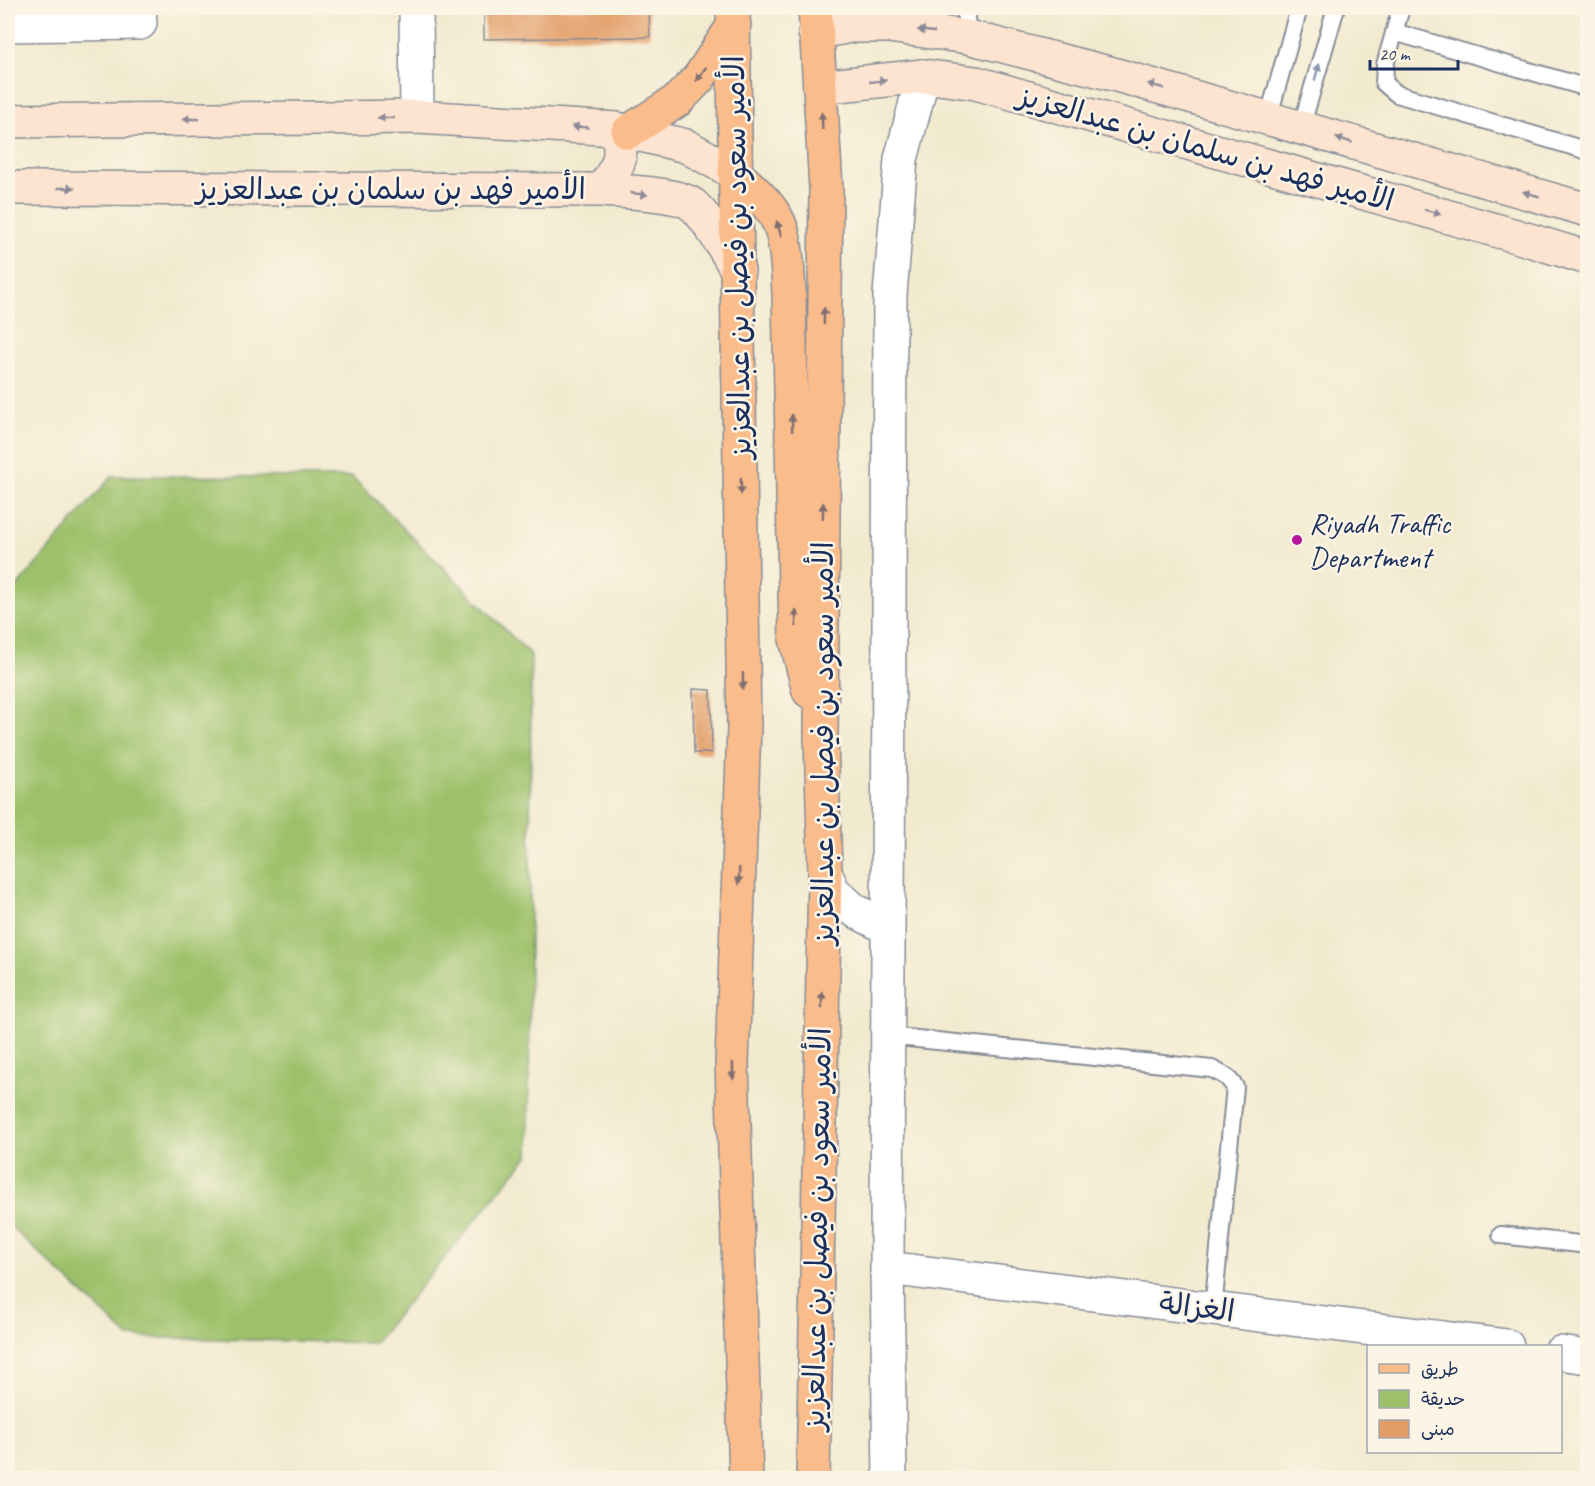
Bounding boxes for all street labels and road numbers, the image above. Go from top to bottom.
street label: الأمير سعود بن فيصل بن عبدالعزيز [713,55,761,462]
street label: الأمير فهد بن سلمان بن عبدالعزيز [1011,74,1399,220]
street label: الأمير فهد بن سلمان بن عبدالعزيز [193,169,586,208]
street label: الأمير سعود بن فيصل بن عبدالعزيز [803,541,843,948]
street label: الأمير سعود بن فيصل بن عبدالعزيز [793,1027,841,1434]
street label: الغزالة [1157,1284,1237,1330]

